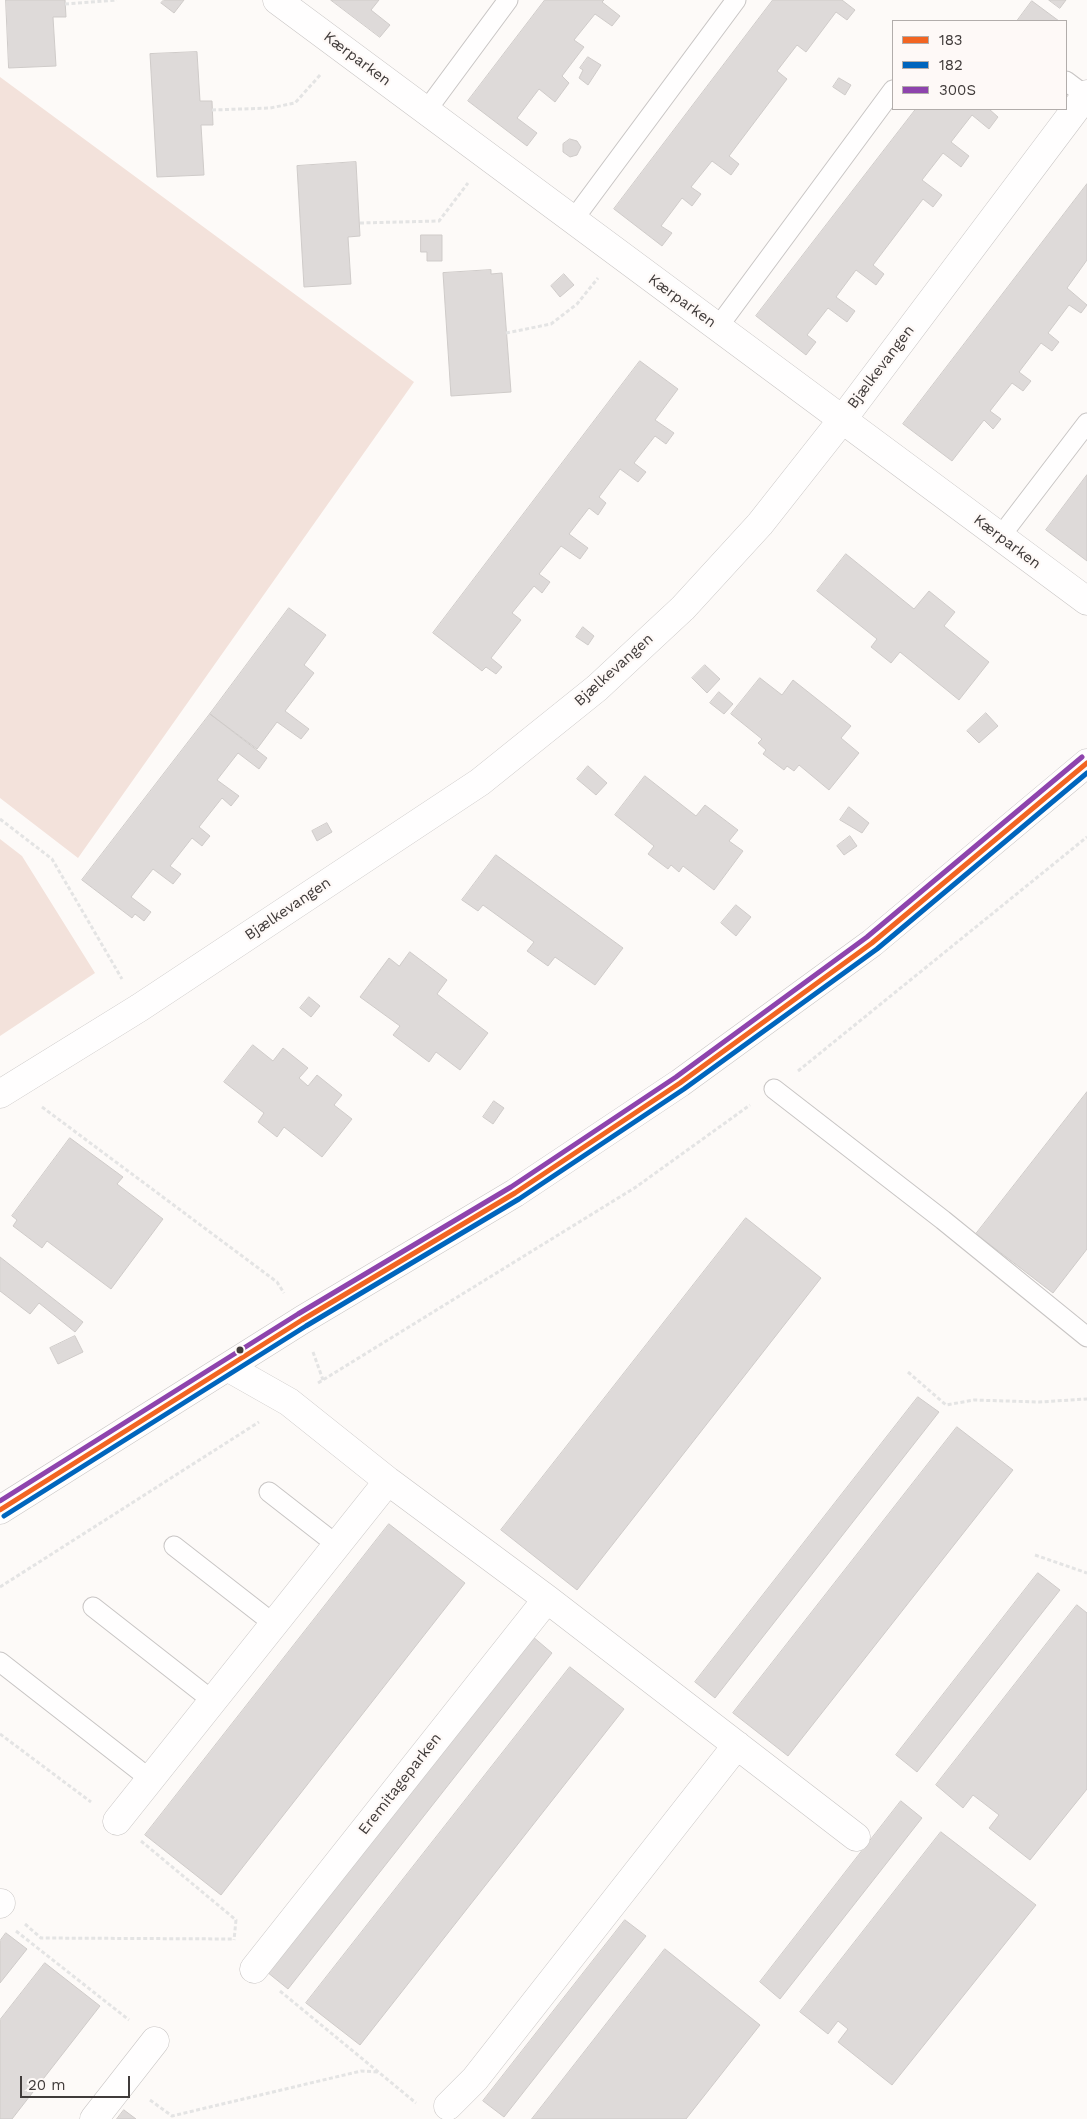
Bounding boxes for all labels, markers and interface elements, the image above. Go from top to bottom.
legend [892,20,1067,110]
street label: Kærparken [320,28,394,90]
text: 183 [939,31,963,49]
text: 182 [939,56,963,74]
text: 300S [939,81,976,99]
street label: Kærparken [645,270,719,332]
street label: Bjælkevangen [844,322,918,412]
street label: Kærparken [970,511,1044,573]
street label: Bjælkevangen [571,630,657,710]
street label: Bjælkevangen [242,874,334,944]
unlabelled marker [235,1345,245,1355]
street label: Eremitageparken [355,1730,445,1838]
scale bar [22,2066,132,2098]
text: 20 m [28,2076,66,2094]

